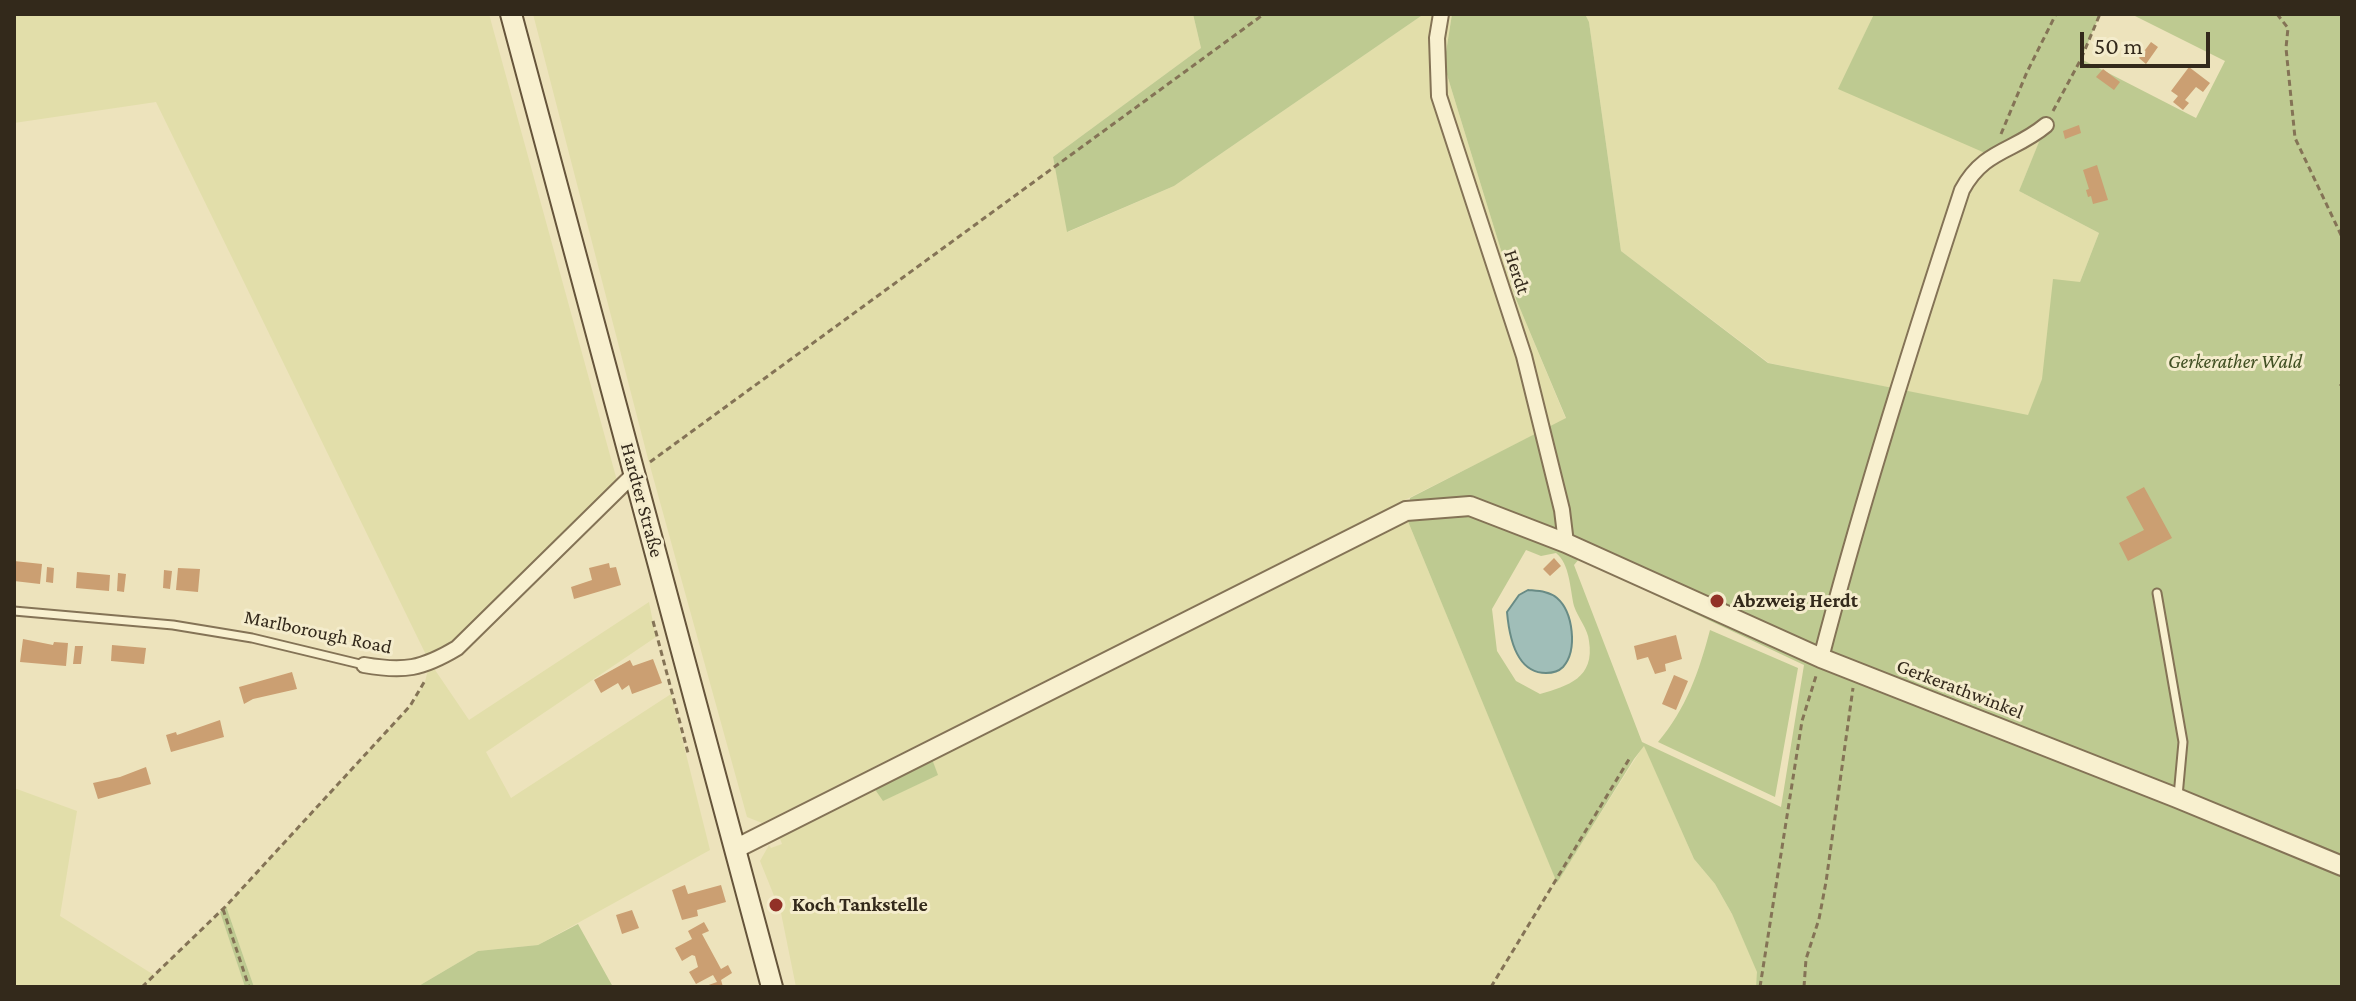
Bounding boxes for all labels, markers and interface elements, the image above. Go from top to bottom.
scale bar [2084,16,2214,66]
text: 50 m [2094,32,2143,59]
street label: Herdt [1499,247,1535,297]
park label: Gerkerather Wald [2168,350,2302,374]
street label: Hardter Straße [615,440,669,560]
place label: Abzweig Herdt [1733,589,1858,613]
marker: Abzweig Herdt [1708,592,1726,610]
street label: Marlborough Road [242,605,394,659]
street label: Gerkerathwinkel [1893,654,2027,724]
place label: Koch Tankstelle [792,893,928,917]
marker: Koch Tankstelle [767,896,785,914]

